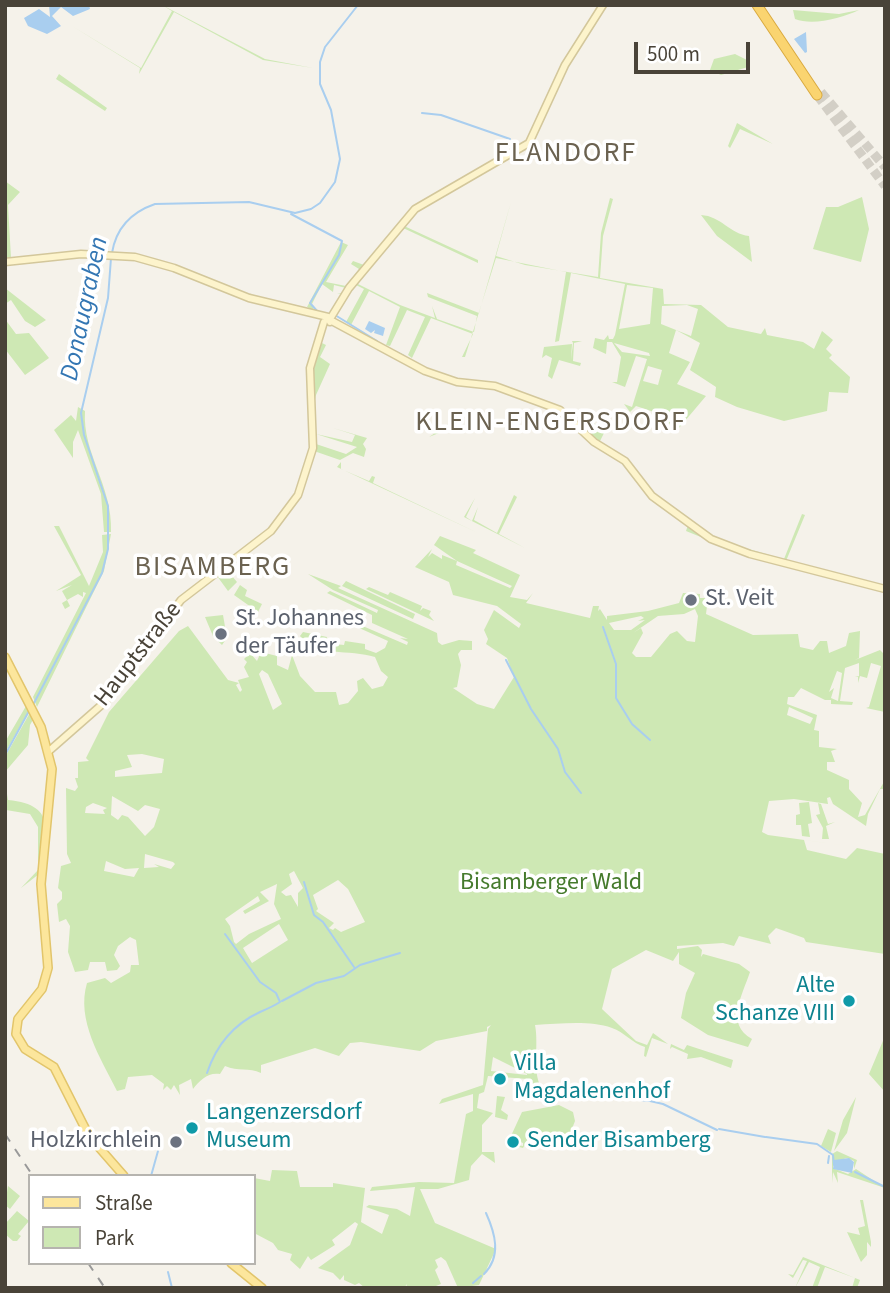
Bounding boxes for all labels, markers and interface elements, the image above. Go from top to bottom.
scale bar [638,28,754,72]
text: 500 m [647,39,700,69]
district label: FLANDORF [496,138,636,172]
water label: Donaugraben [56,234,116,384]
district label: KLEIN-ENGERSDORF [417,407,685,441]
district label: BISAMBERG [136,552,290,586]
place label: St. Veit [705,586,774,614]
marker: St. Veit [683,592,699,608]
street label: Hauptstraße [89,597,189,713]
place label: St. Johannes der Täufer [235,606,364,662]
marker: St. Johannes der Täufer [213,626,229,642]
park label: Bisamberger Wald [460,870,642,898]
place label: Alte Schanze VIII [715,973,835,1029]
marker: Alte Schanze VIII [841,993,857,1009]
place label: Villa Magdalenenhof [514,1051,670,1107]
marker: Villa Magdalenenhof [492,1071,508,1087]
place label: Langenzersdorf Museum [206,1100,362,1156]
marker: Langenzersdorf Museum [184,1120,200,1136]
place label: Holzkirchlein [30,1128,162,1156]
place label: Sender Bisamberg [527,1128,711,1156]
marker: Holzkirchlein [168,1134,184,1150]
marker: Sender Bisamberg [505,1134,521,1150]
legend [28,1174,256,1265]
text: Straße [95,1188,153,1218]
text: Park [95,1223,134,1253]

